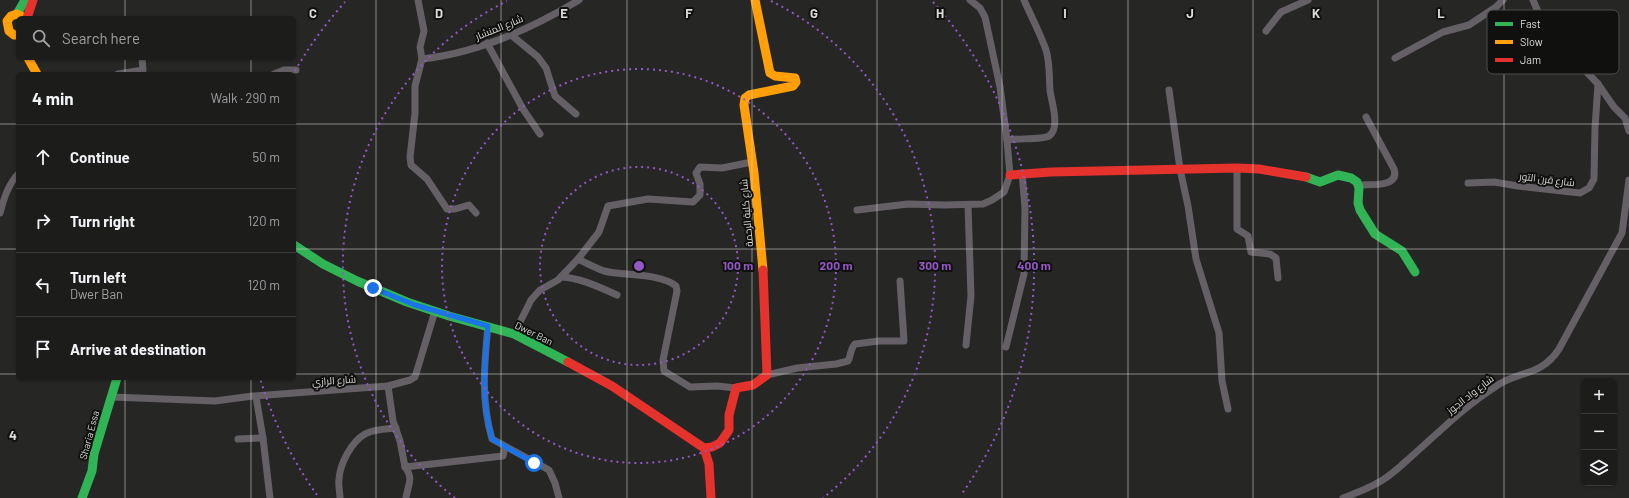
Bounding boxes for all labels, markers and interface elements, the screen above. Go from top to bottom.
text: C [309,5,317,21]
text: D [435,5,443,21]
text: E [560,5,568,21]
text: F [685,5,693,21]
text: G [810,5,818,21]
text: H [936,5,944,21]
text: I [1063,5,1067,21]
text: J [1186,5,1194,21]
text: K [1312,5,1320,21]
text: L [1437,5,1445,21]
legend [1487,10,1619,74]
street label: شارع المنشار [472,12,525,43]
search box [16,16,296,60]
text: Fast [1520,17,1541,30]
icon: search [30,27,52,49]
text: Search here [62,29,140,47]
text: Slow [1520,35,1543,48]
text: Jam [1520,53,1541,66]
text: 4 min [32,88,74,108]
text: Walk · 290 m [211,90,280,106]
icon: ahead [32,146,54,168]
text: Continue [70,148,130,166]
text: 50 m [253,149,280,165]
street label: شارع قرن التور [1517,170,1575,189]
street label: شارع كلية الرحمة [737,179,756,247]
icon: right [32,210,54,232]
text: Turn right [70,212,135,230]
text: 120 m [248,213,280,229]
text: 100 m [723,258,753,272]
text: 200 m [820,258,852,272]
text: 300 m [919,258,951,272]
text: 400 m [1017,258,1051,272]
centre of rings [632,259,646,273]
text: Turn left [70,268,126,286]
icon: left [32,274,54,296]
text: 120 m [248,277,280,293]
route end [364,279,382,297]
text: Dwer Ban [70,286,123,302]
street label: Dwer Ban [513,319,555,347]
icon: arrive [32,338,54,360]
text: Arrive at destination [70,340,206,358]
street label: شارع الرازي [312,372,357,390]
street label: شارع واد الجوز [1443,372,1496,417]
map controls [1581,378,1617,486]
button: + [1581,378,1617,414]
street label: Sharia Essa [77,409,101,461]
button: − [1581,414,1617,450]
text: 4 [9,427,17,443]
button: layers [1581,450,1617,486]
route start [525,454,543,472]

